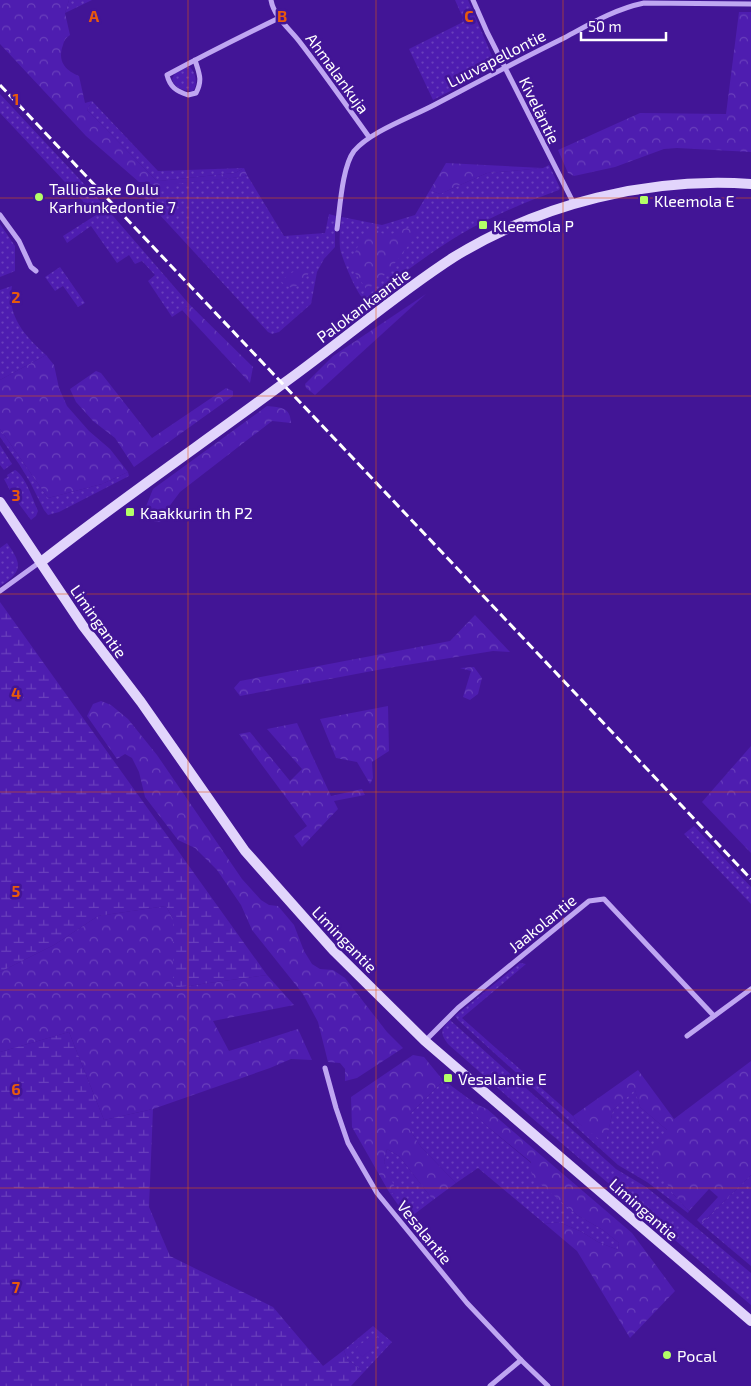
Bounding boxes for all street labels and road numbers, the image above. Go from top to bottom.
street label: Luuvapellontie [444,25,548,91]
street label: Ahmalankuja [302,29,374,118]
street label: Kiveläntie [516,74,564,146]
street label: Palokankaantie [313,264,413,346]
street label: Limingantie [67,581,131,661]
street label: Jaakolantie [504,890,580,956]
street label: Limingantie [309,902,381,976]
street label: Limingantie [606,1174,682,1244]
street label: Vesalantie [394,1196,456,1268]

